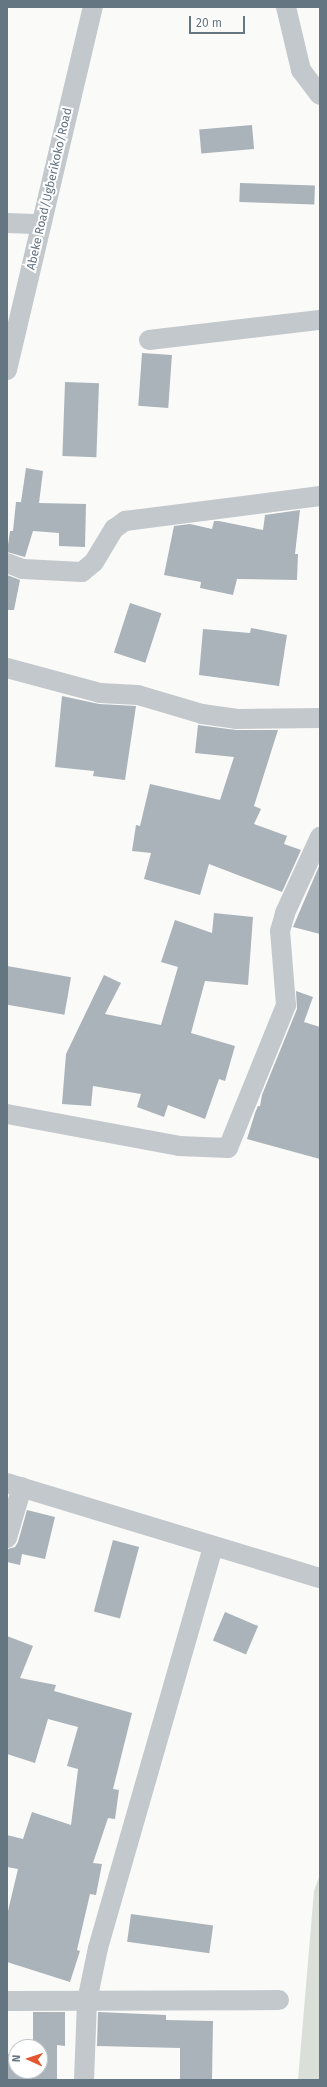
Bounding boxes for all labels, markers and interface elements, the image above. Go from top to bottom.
scale bar [191,8,247,34]
text: 20 m [196,16,222,30]
street label: Abeke Road/Ugberikoko/Road [24,106,76,272]
north arrow [8,2039,48,2079]
text: N [10,2054,23,2062]

